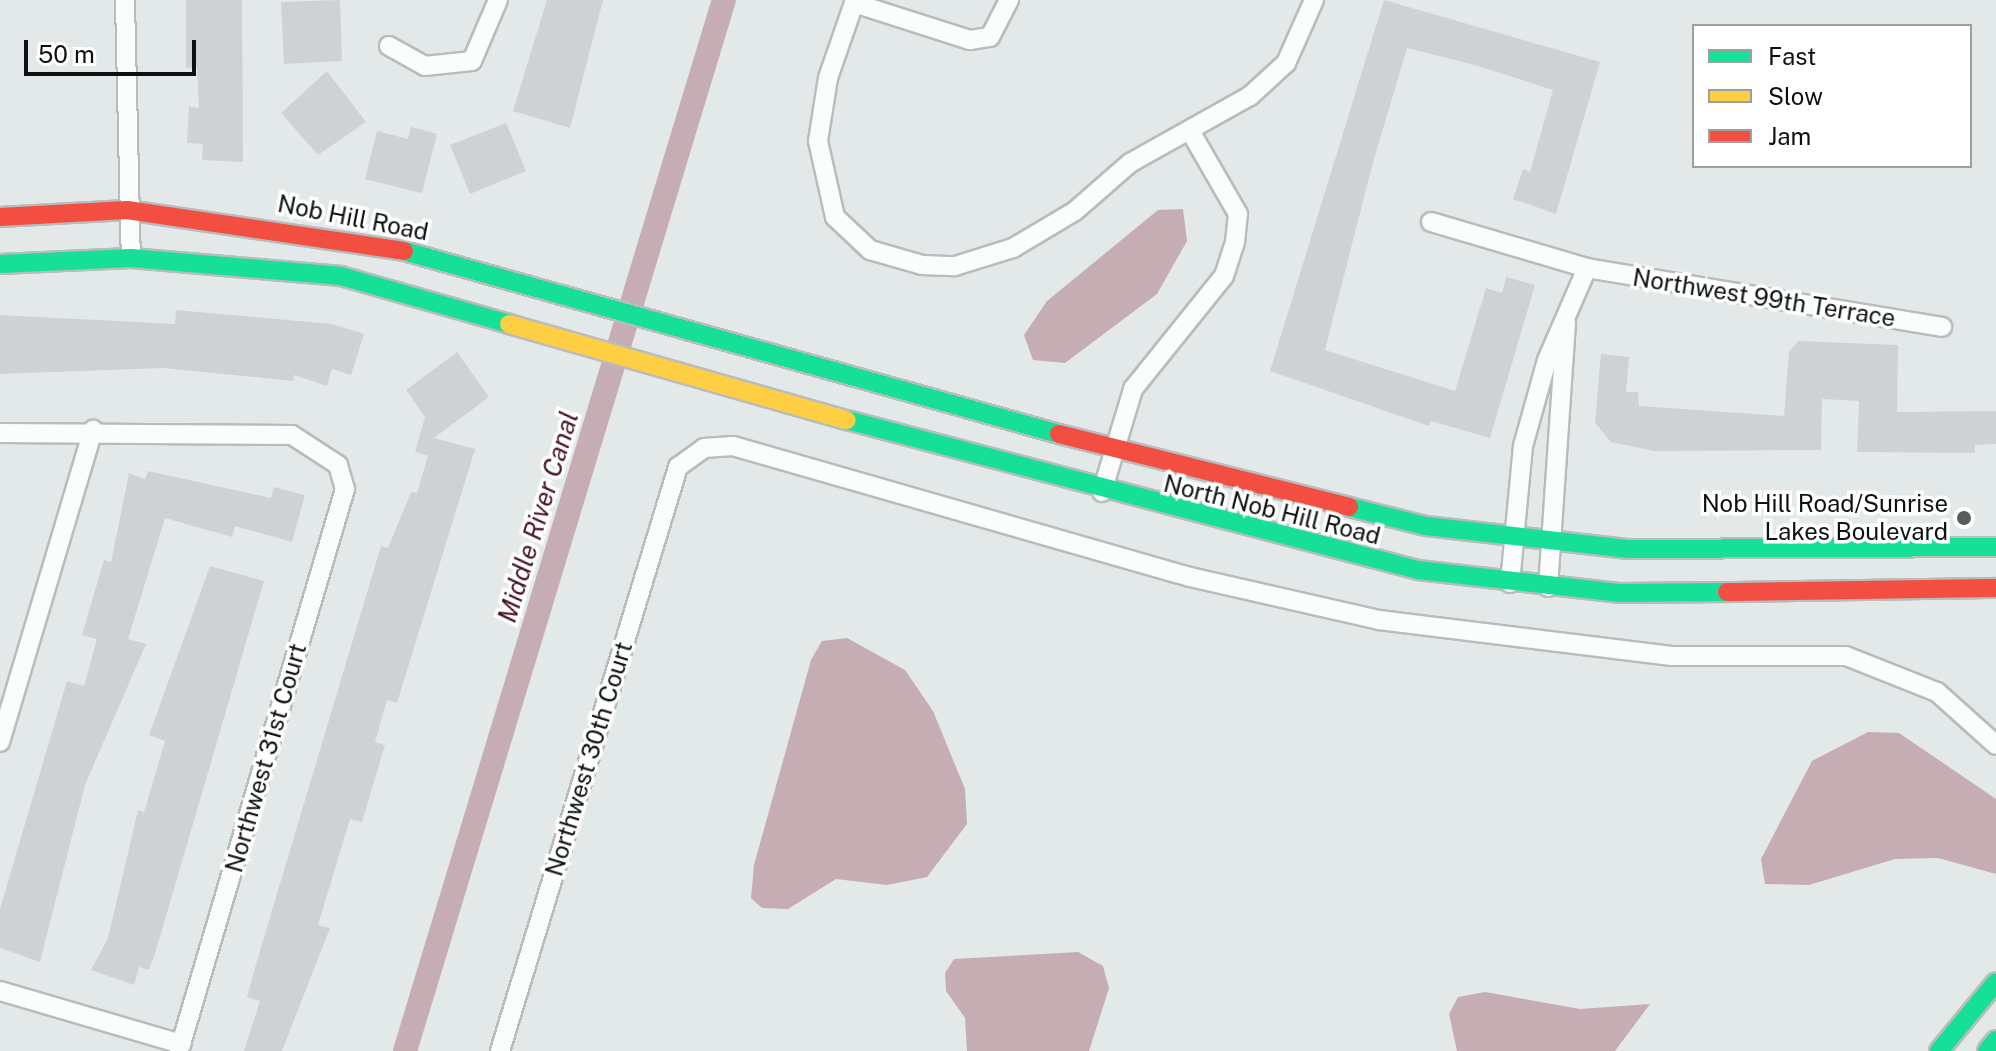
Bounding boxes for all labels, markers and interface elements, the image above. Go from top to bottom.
scale bar [28,24,200,74]
legend [1692,24,1972,168]
text: 50 m [38,40,95,68]
text: Fast [1768,42,1816,70]
text: Slow [1768,82,1823,110]
text: Jam [1768,122,1811,150]
street label: Nob Hill Road [275,189,431,247]
street label: Northwest 99th Terrace [1631,263,1897,333]
water label: Middle River Canal [491,408,585,626]
street label: North Nob Hill Road [1161,469,1383,551]
place label: Nob Hill Road/Sunrise Lakes Boulevard [1702,490,1948,546]
marker: Nob Hill Road/Sunrise Lakes Boulevard [1955,509,1973,527]
street label: Northwest 30th Court [540,638,638,880]
street label: Northwest 31st Court [220,640,312,876]

